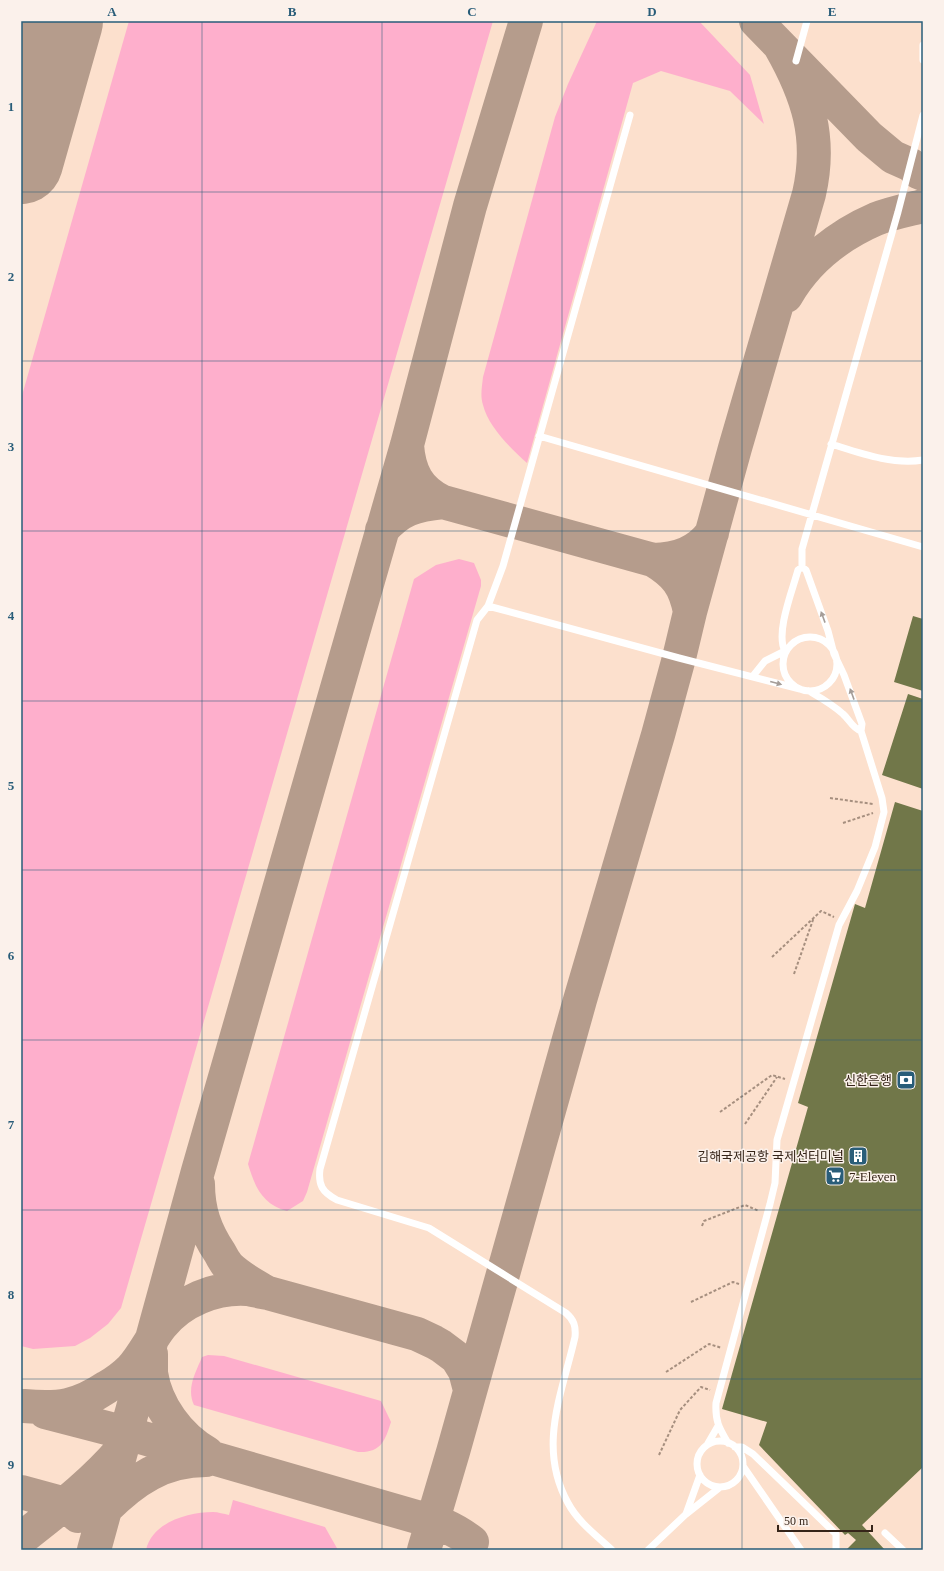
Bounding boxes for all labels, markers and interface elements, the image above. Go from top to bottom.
text: A [107,4,117,19]
text: B [288,4,297,19]
text: C [467,4,477,19]
text: D [647,4,657,19]
text: E [828,4,836,19]
text: 1 [8,99,14,114]
text: 2 [8,269,14,284]
text: 3 [8,439,15,454]
text: 4 [8,608,15,623]
one-way arrow [819,610,825,622]
one-way arrow [770,680,783,686]
one-way arrow [848,688,854,700]
text: 5 [8,778,15,793]
text: 6 [8,948,15,963]
bank icon: 신한은행 [895,1069,917,1091]
place label: 신한은행 [844,1073,892,1088]
text: 7 [8,1117,15,1132]
building icon: 김해국제공항 국제선터미널 [847,1145,869,1167]
place label: 김해국제공항 국제선터미널 [697,1149,844,1164]
supermarket icon: 7-Eleven [824,1165,846,1187]
place label: 7-Eleven [849,1169,896,1184]
text: 8 [8,1287,15,1302]
text: 9 [8,1457,15,1472]
scale bar [778,1507,872,1533]
text: 50 m [784,1514,809,1528]

